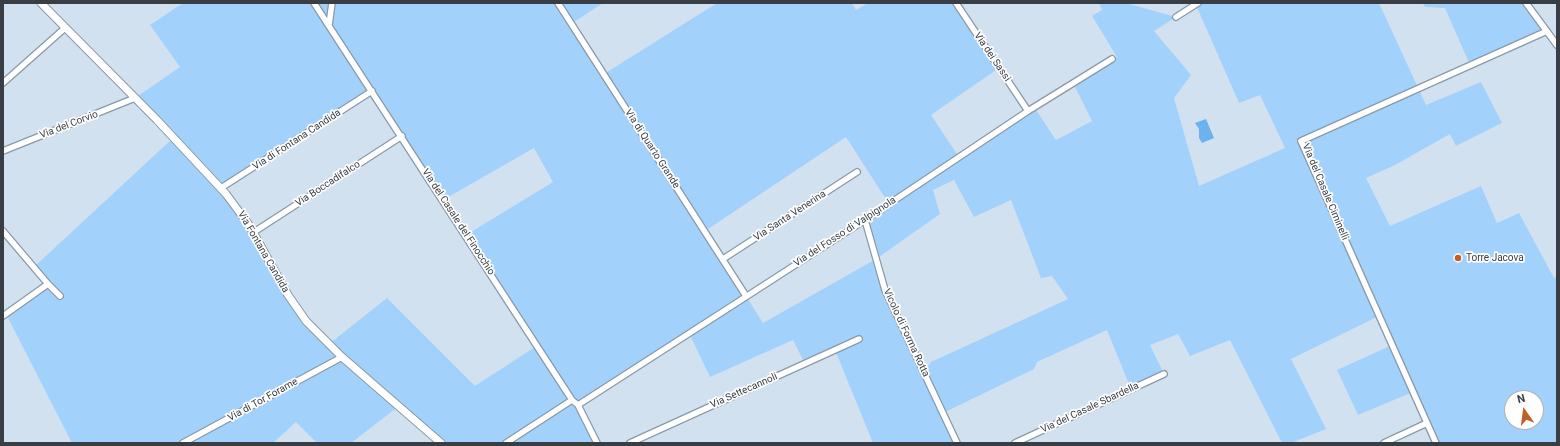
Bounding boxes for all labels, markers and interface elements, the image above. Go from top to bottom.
street label: Via dei Sassi [971,30,1013,84]
street label: Via di Fontana Candida [251,107,343,173]
street label: Via di Quarto Grande [622,107,682,191]
street label: Via del Corvio [38,108,100,142]
street label: Via del Casale Ciminelli [1299,142,1351,242]
street label: Via Boccadifalco [293,159,363,209]
street label: Via del Casale del Finocchio [419,167,497,277]
street label: Via Santa Venerina [752,188,828,244]
street label: Via del Fosso di Valpignola [792,194,898,270]
street label: Via Fontana Candida [235,209,291,295]
place label: Torre Jacova [1466,252,1524,264]
marker: Torre Jacova [1453,253,1463,263]
street label: Vicolo di Forma Rotta [880,287,932,379]
street label: Via Settecannoli [709,371,779,411]
street label: Via di Tor Forame [226,376,300,424]
street label: Via del Casale Sbardella [1039,380,1141,436]
north arrow [1504,390,1544,430]
text: N [1516,392,1527,406]

